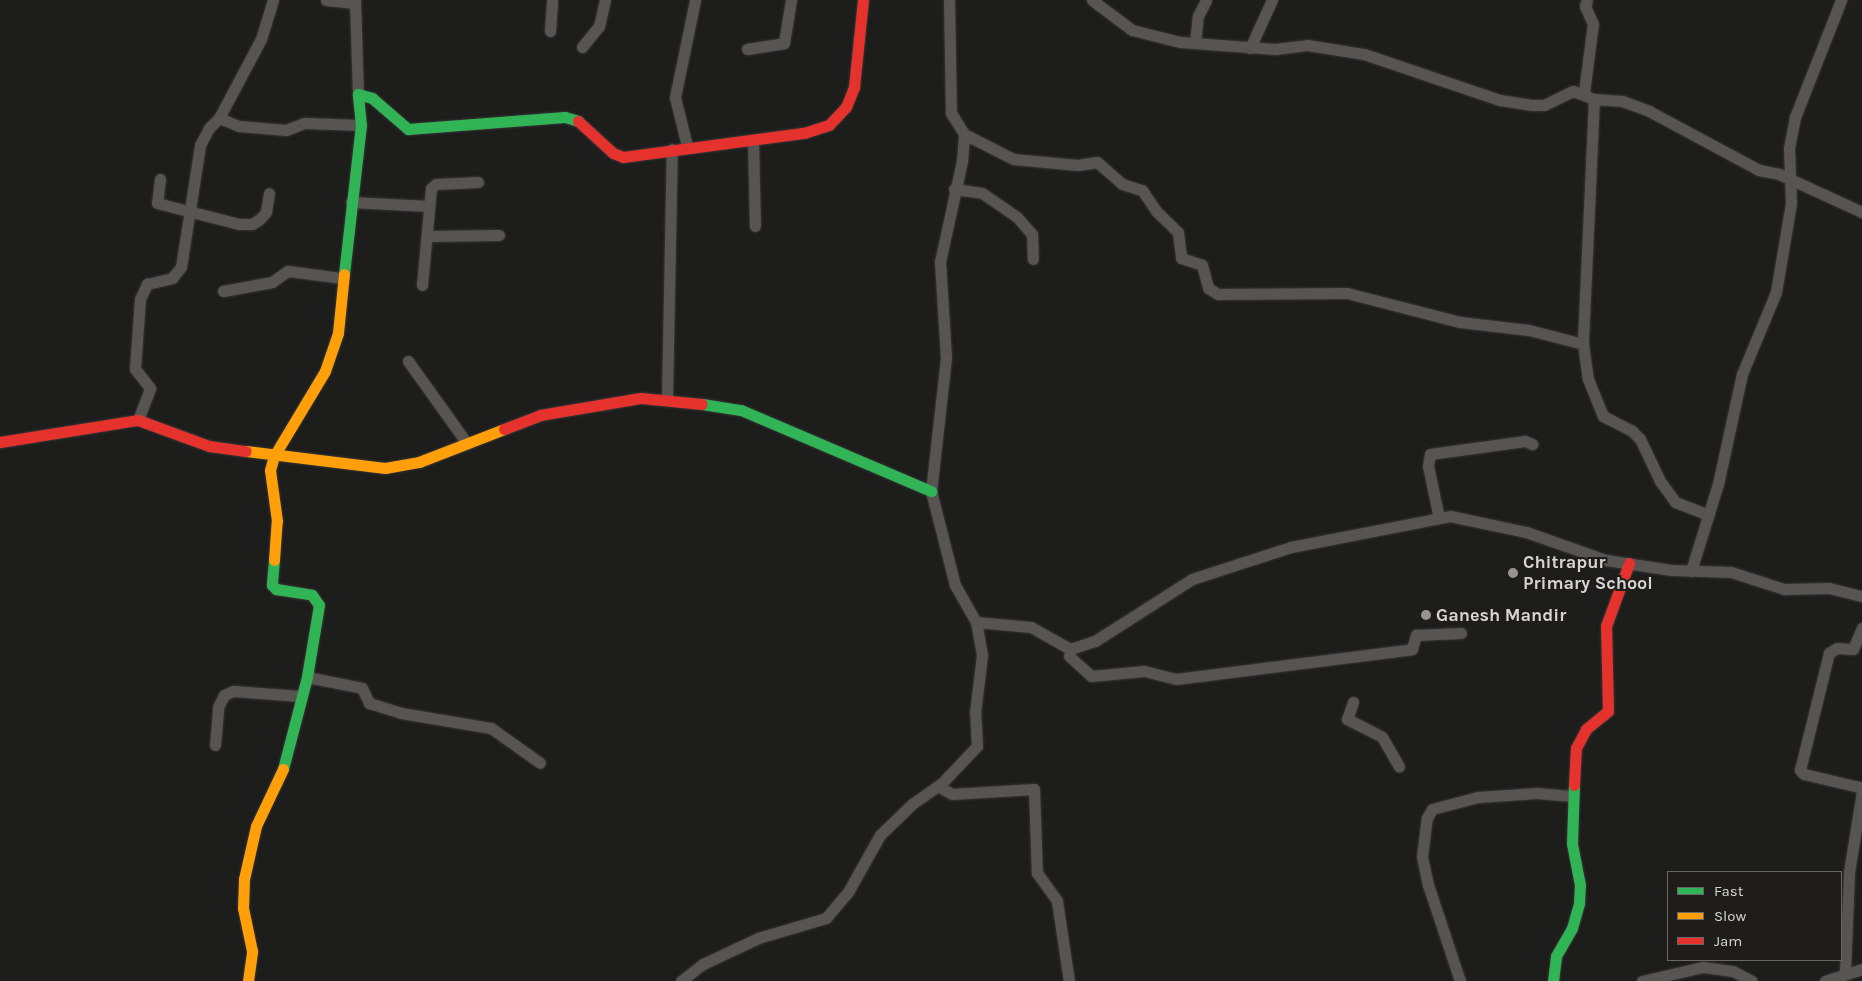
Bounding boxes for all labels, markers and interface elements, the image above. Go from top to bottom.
place label: Chitrapur Primary School [1523,552,1653,594]
marker: Chitrapur Primary School [1507,567,1519,579]
place label: Ganesh Mandir [1436,604,1566,626]
marker: Ganesh Mandir [1420,609,1432,621]
legend [1667,871,1842,961]
text: Fast [1714,882,1743,900]
text: Slow [1714,907,1746,925]
text: Jam [1714,932,1742,950]

